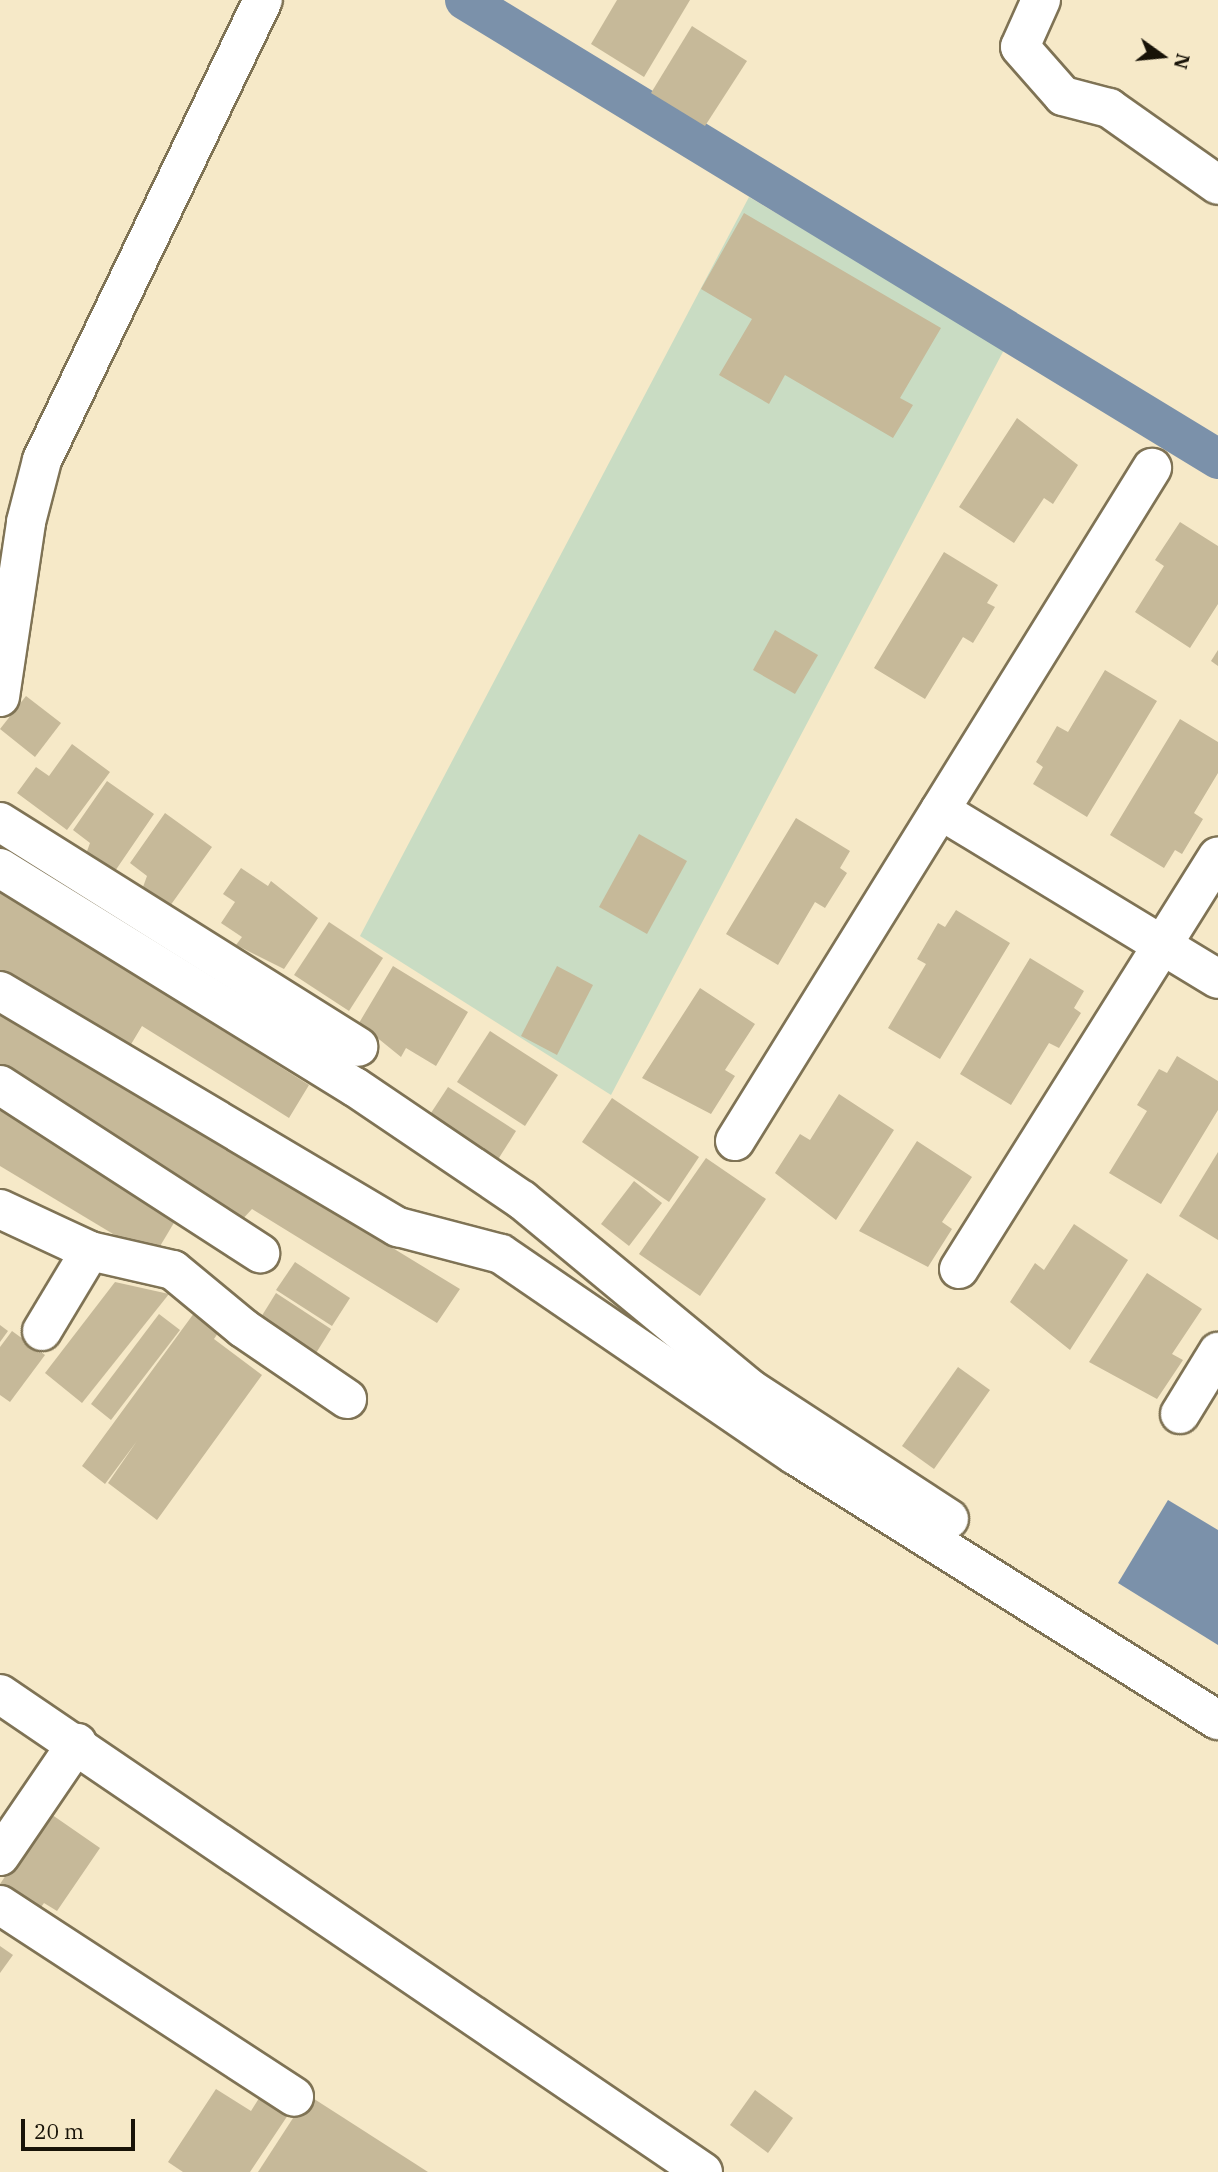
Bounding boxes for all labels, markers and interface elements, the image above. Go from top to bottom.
north arrow [1127,21,1197,91]
text: N [1169,51,1196,72]
scale bar [24,2106,138,2150]
text: 20 m [34,2117,84,2145]

